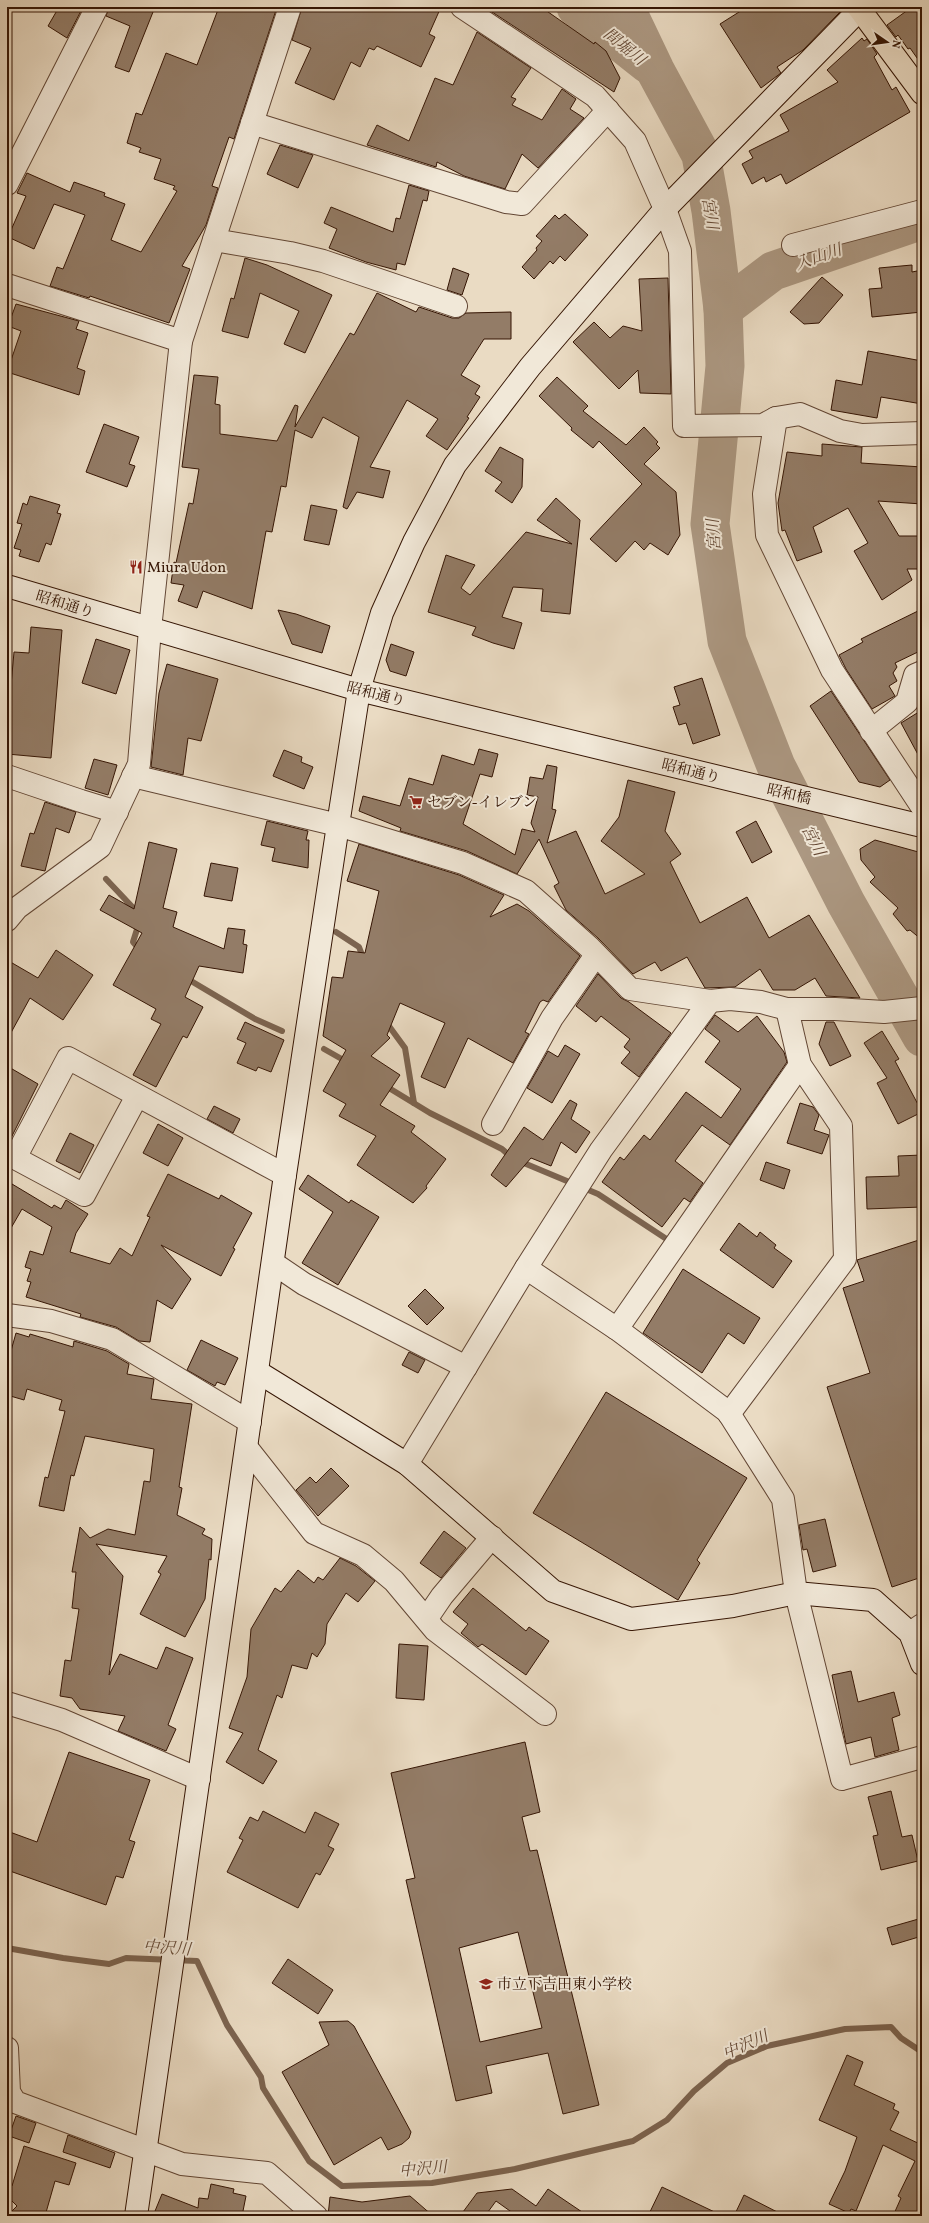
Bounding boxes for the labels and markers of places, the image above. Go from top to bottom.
place label: Miura Udon [147,558,226,579]
restaurant icon: Miura Udon [128,559,144,575]
place label: セブン-イレブン [427,793,537,814]
supermarket icon: セブン-イレブン [408,794,424,810]
place label: 市立下吉田東小学校 [497,1975,632,1996]
school or university icon: 市立下吉田東小学校 [478,1976,494,1992]

